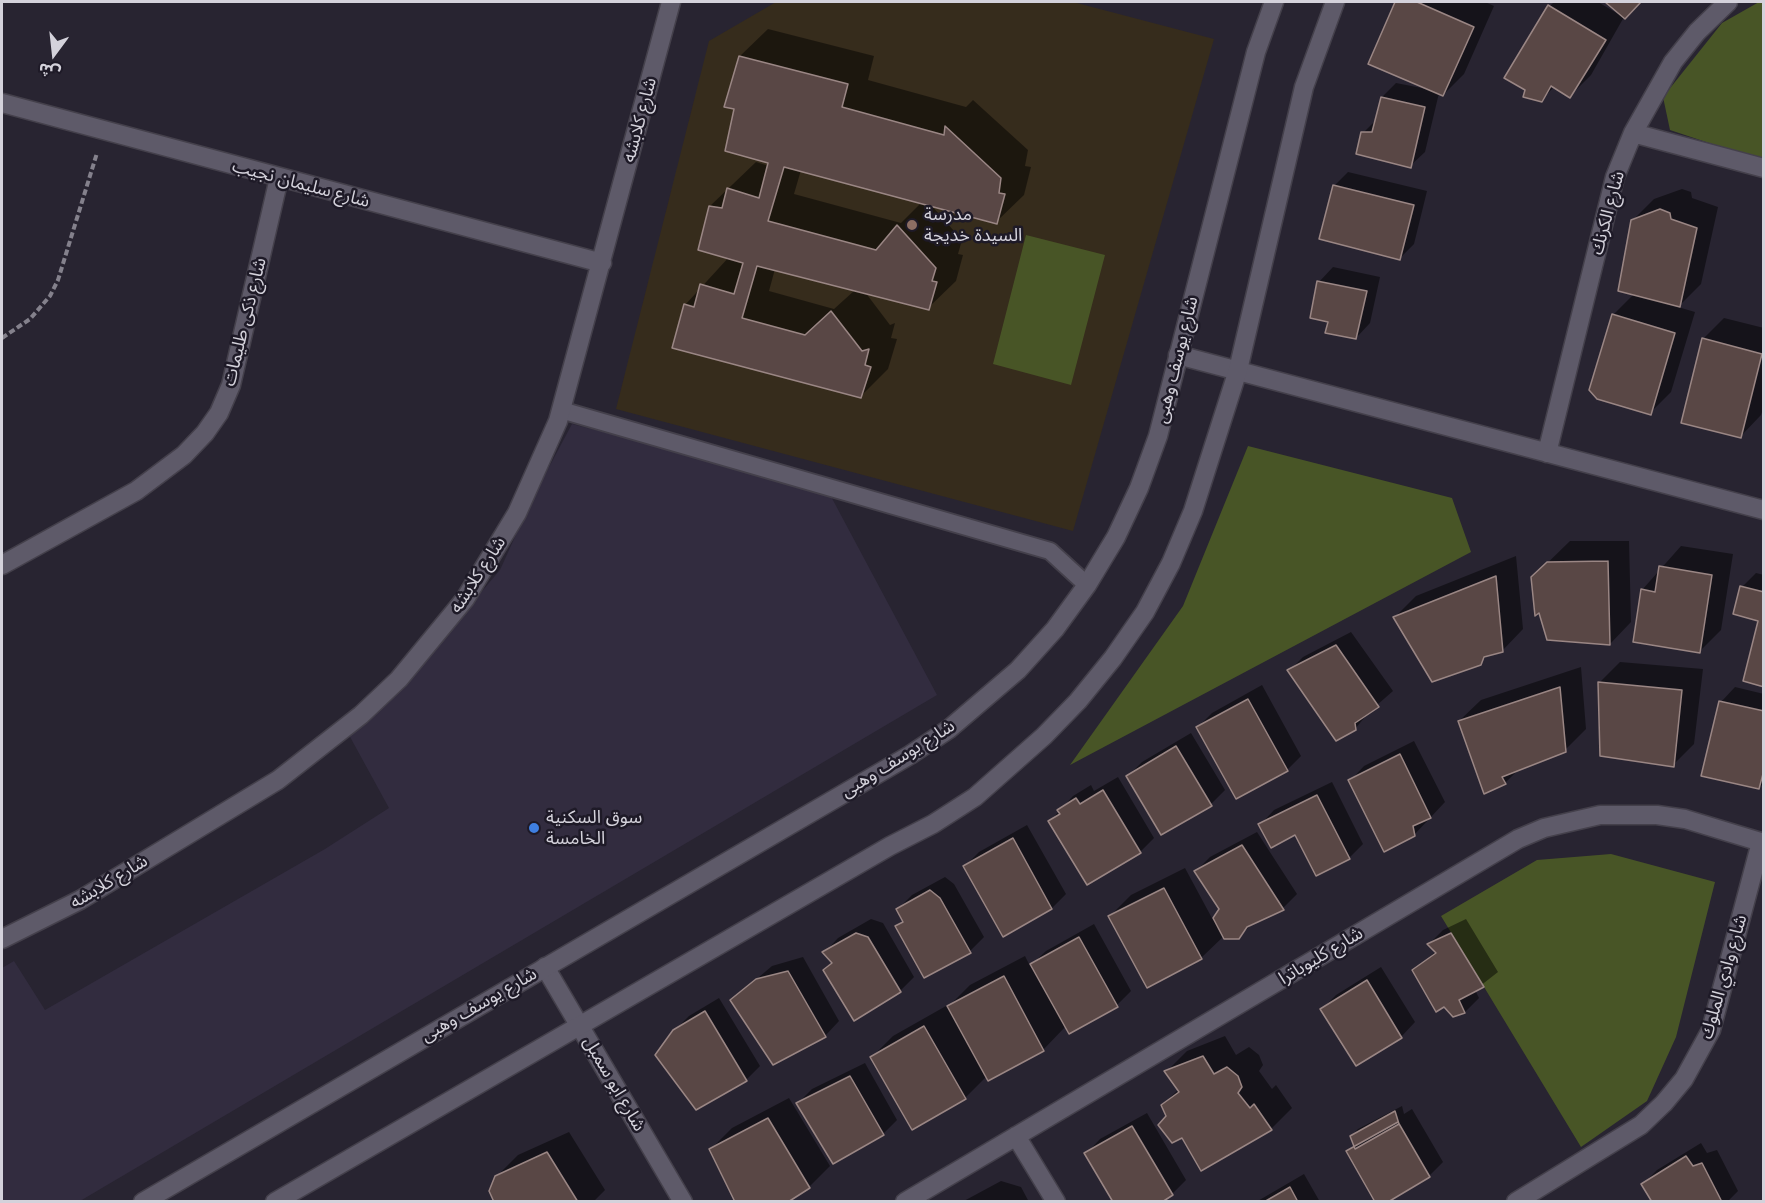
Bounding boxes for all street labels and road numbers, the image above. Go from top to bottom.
street label: شارع كلابشه [618,75,662,165]
street label: شارع سليمان نجيب [230,155,372,213]
street label: شارع الكرنك [1586,169,1630,257]
street label: شارع ذكى طليمات [219,256,271,388]
street label: شارع يوسف وهبى [1151,294,1203,426]
street label: شارع كلابشه [445,533,511,617]
street label: شارع يوسف وهبى [837,715,959,803]
street label: شارع كلابشه [66,850,152,914]
street label: شارع وادي الملوك [1696,912,1752,1042]
street label: شارع كليوباترا [1275,922,1367,990]
street label: شارع يوسف وهبى [417,963,541,1047]
street label: شارع ابو سمبل [578,1033,650,1135]

